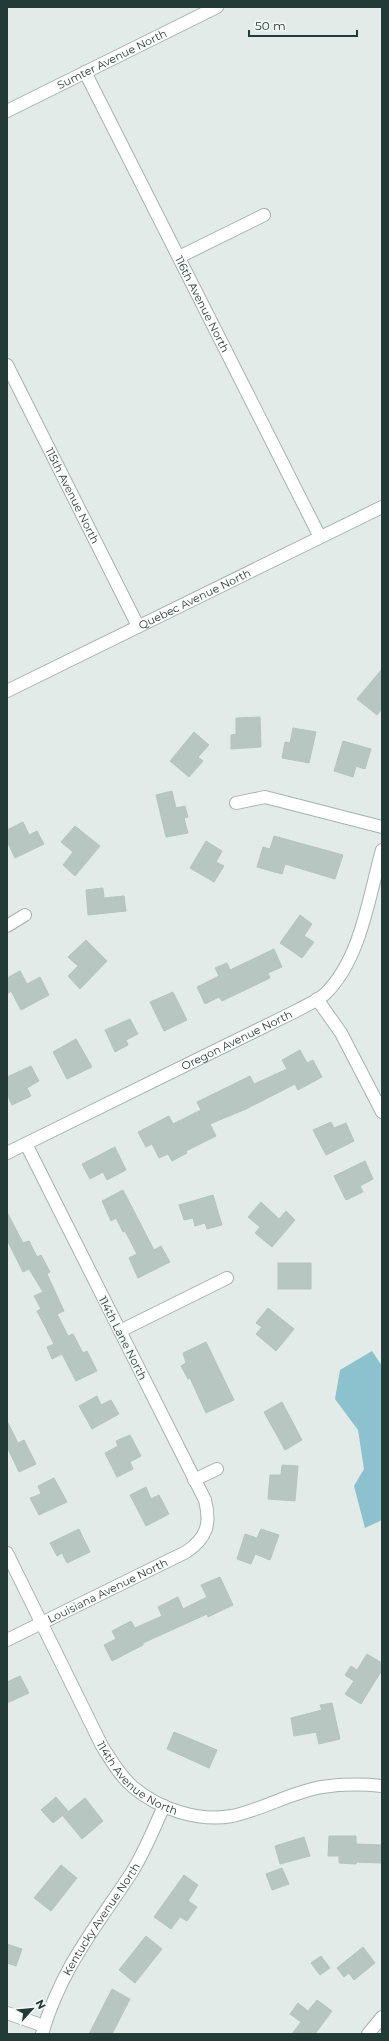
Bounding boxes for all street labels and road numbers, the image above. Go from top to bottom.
street label: Sumter Avenue North [55,26,169,92]
street label: 116th Avenue North [172,253,232,355]
street label: 115th Avenue North [43,445,102,546]
street label: Quebec Avenue North [136,565,253,632]
street label: Oregon Avenue North [179,1007,294,1073]
street label: 114th Lane North [96,1294,150,1382]
street label: Louisiana Avenue North [45,1555,170,1626]
street label: 114th Avenue North [94,1739,180,1818]
street label: Kentucky Avenue North [60,1860,143,1978]

